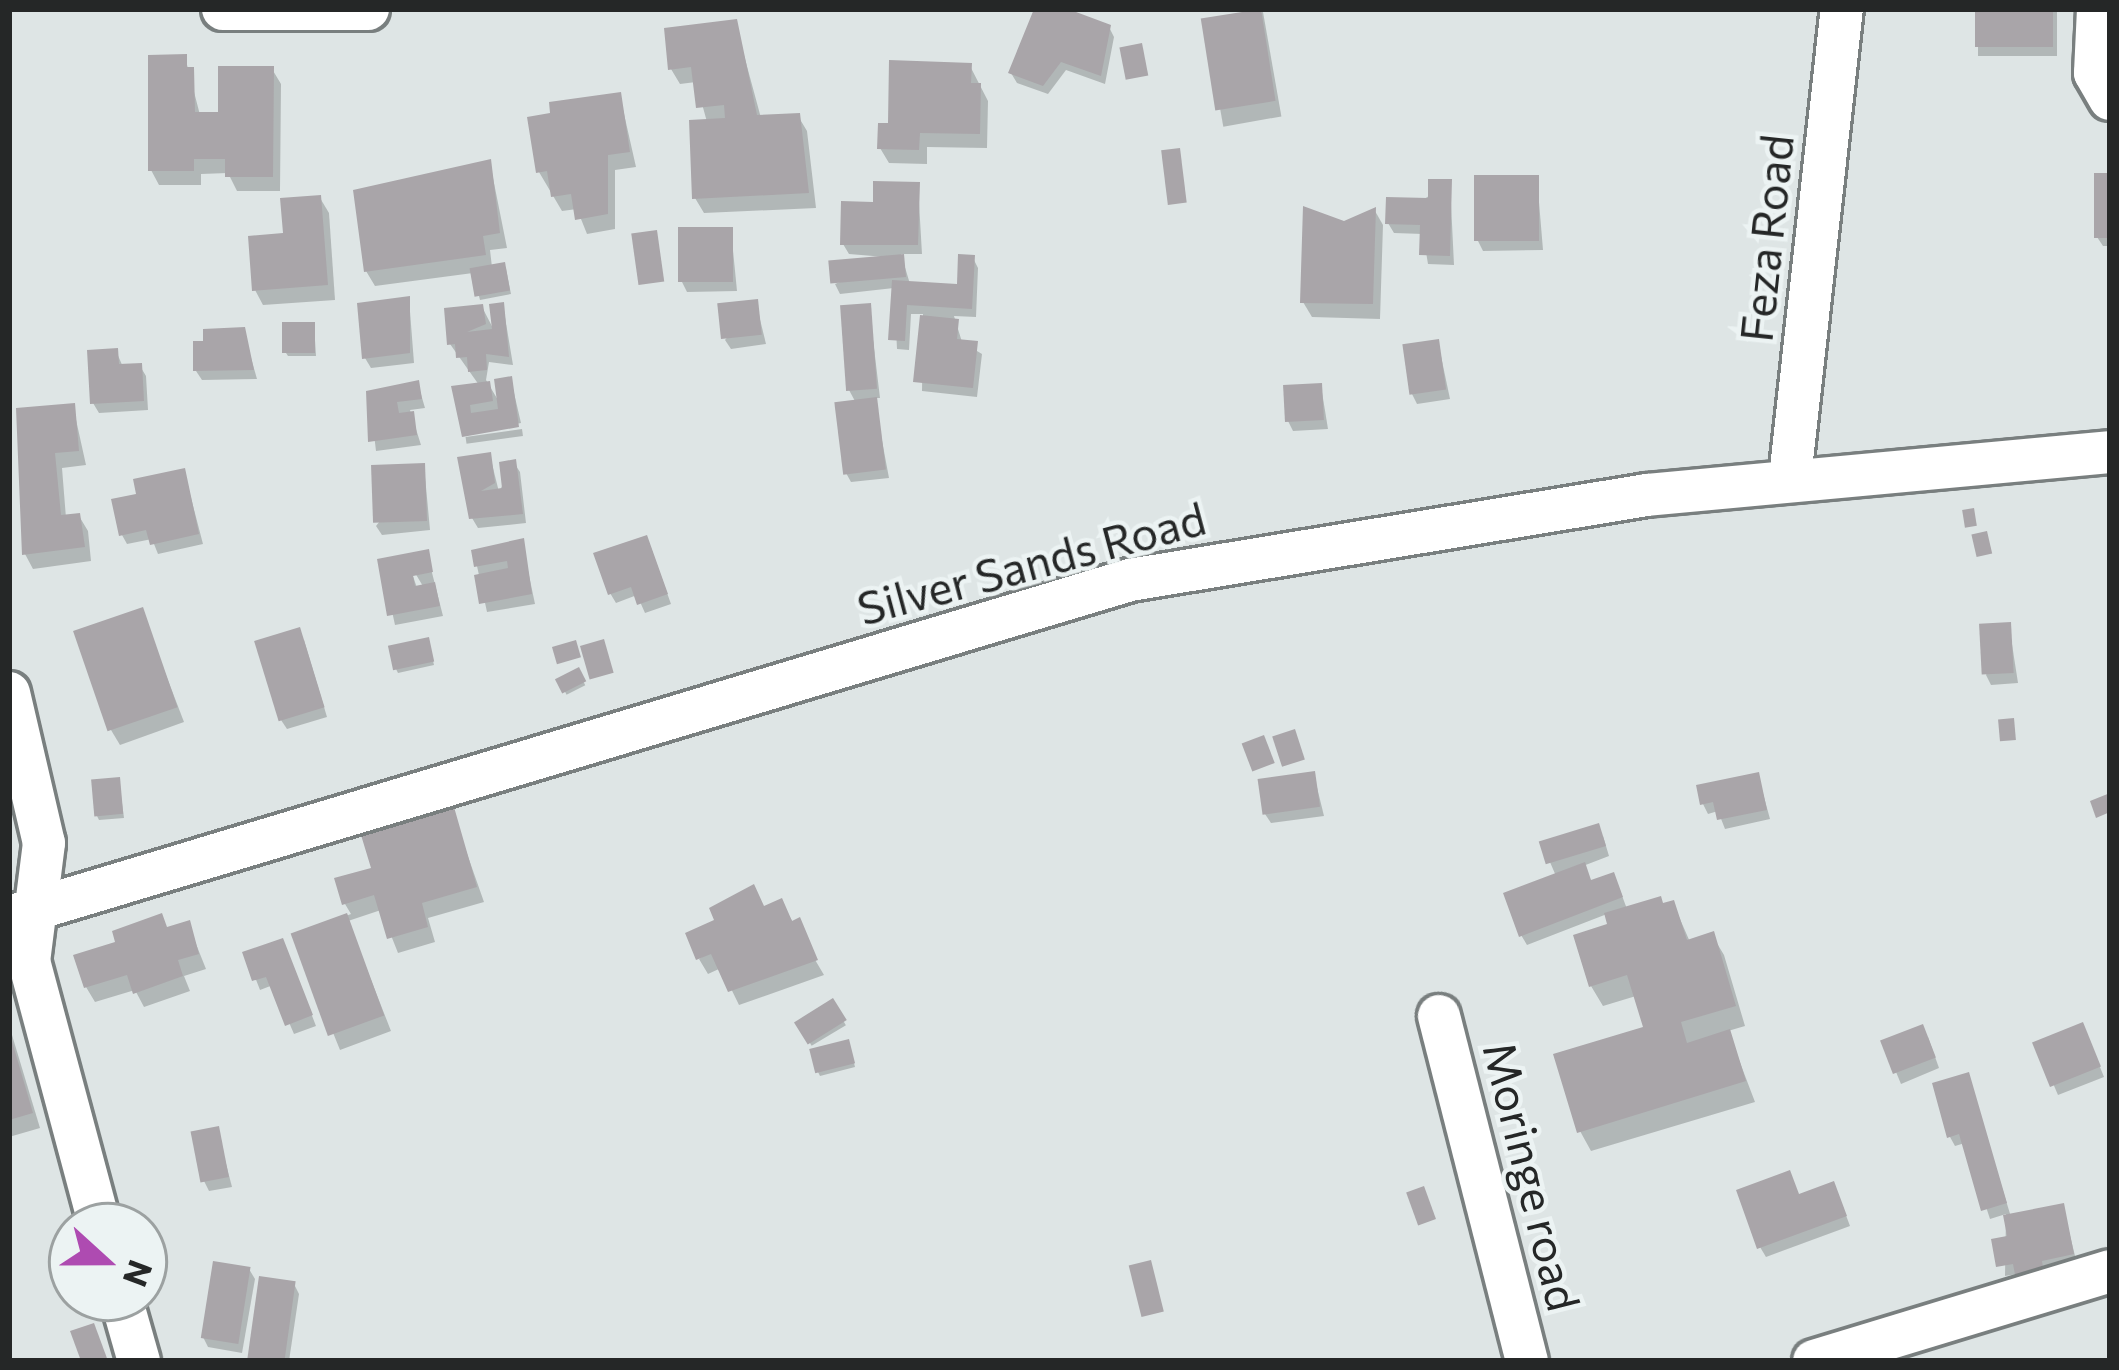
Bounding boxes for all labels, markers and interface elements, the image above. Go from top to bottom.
street label: Feza Road [1727,132,1803,344]
street label: Silver Sands Road [851,490,1211,634]
street label: Moringe road [1474,1036,1592,1316]
north arrow [48,1202,168,1322]
text: N [116,1255,163,1293]

